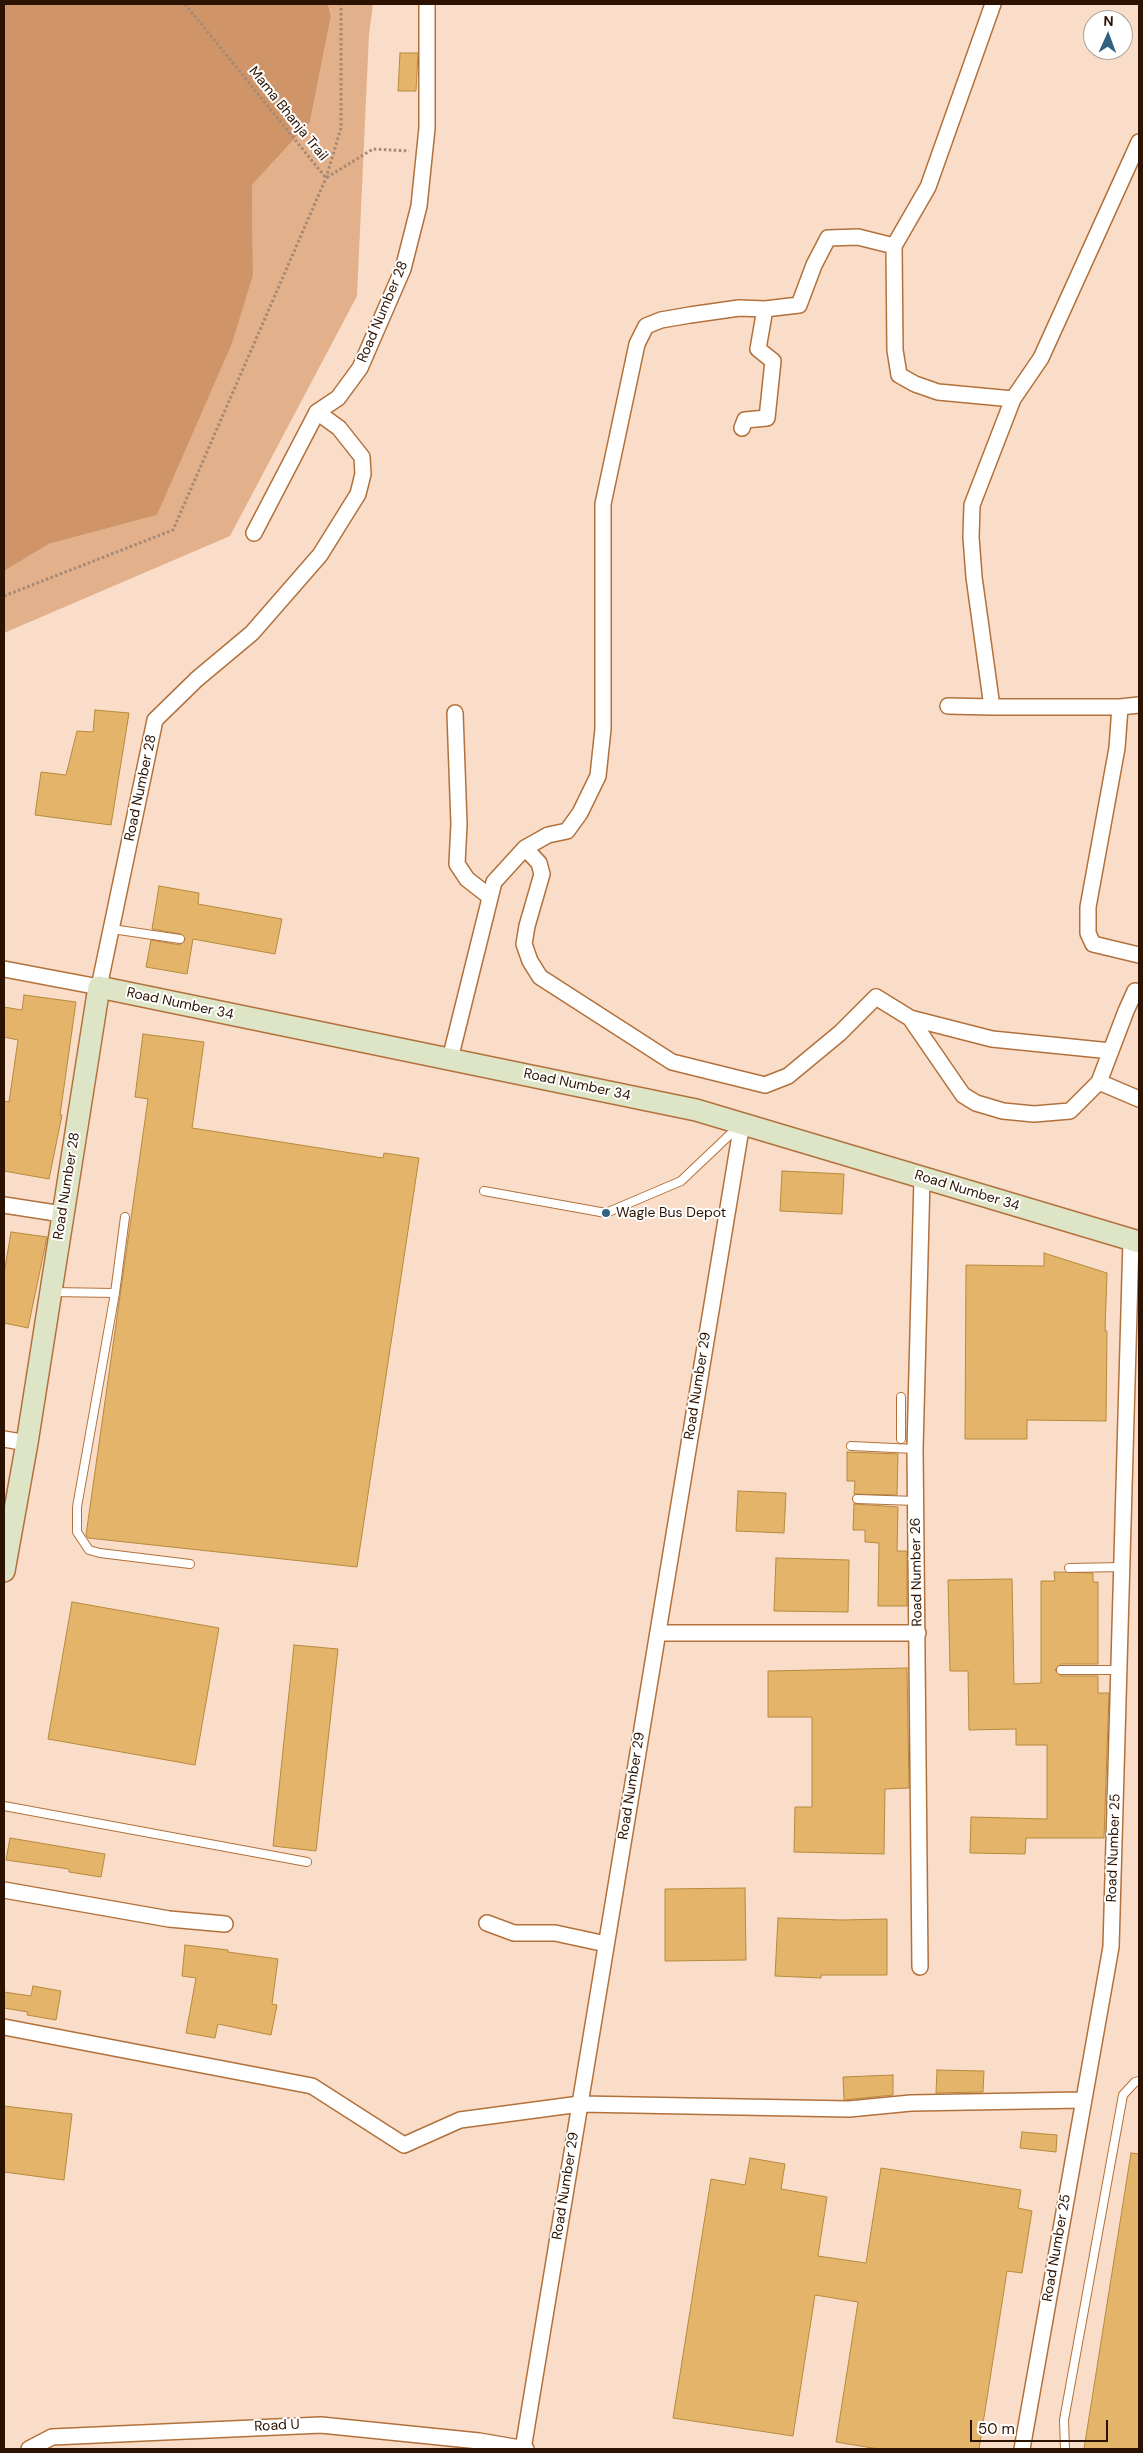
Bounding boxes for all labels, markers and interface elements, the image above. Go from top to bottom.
north arrow [1083,10,1133,60]
text: N [1103,12,1114,30]
street label: Mama Bhanja Trail [245,63,331,165]
street label: Road Number 28 [354,259,412,365]
street label: Road Number 28 [122,733,160,843]
street label: Road Number 34 [125,984,235,1024]
street label: Road Number 34 [522,1065,632,1105]
street label: Road Number 28 [50,1131,84,1241]
street label: Road Number 34 [912,1167,1022,1215]
place label: Wagle Bus Depot [616,1205,726,1221]
marker: Wagle Bus Depot [600,1207,612,1219]
street label: Road Number 29 [681,1331,715,1441]
street label: Road Number 26 [908,1517,926,1627]
street label: Road Number 29 [615,1731,649,1841]
street label: Road Number 25 [1104,1793,1124,1903]
street label: Road Number 29 [549,2131,583,2241]
street label: Road Number 25 [1039,2193,1075,2303]
scale bar [973,2410,1110,2442]
street label: Road U [254,2416,300,2436]
text: 50 m [978,2419,1015,2439]

